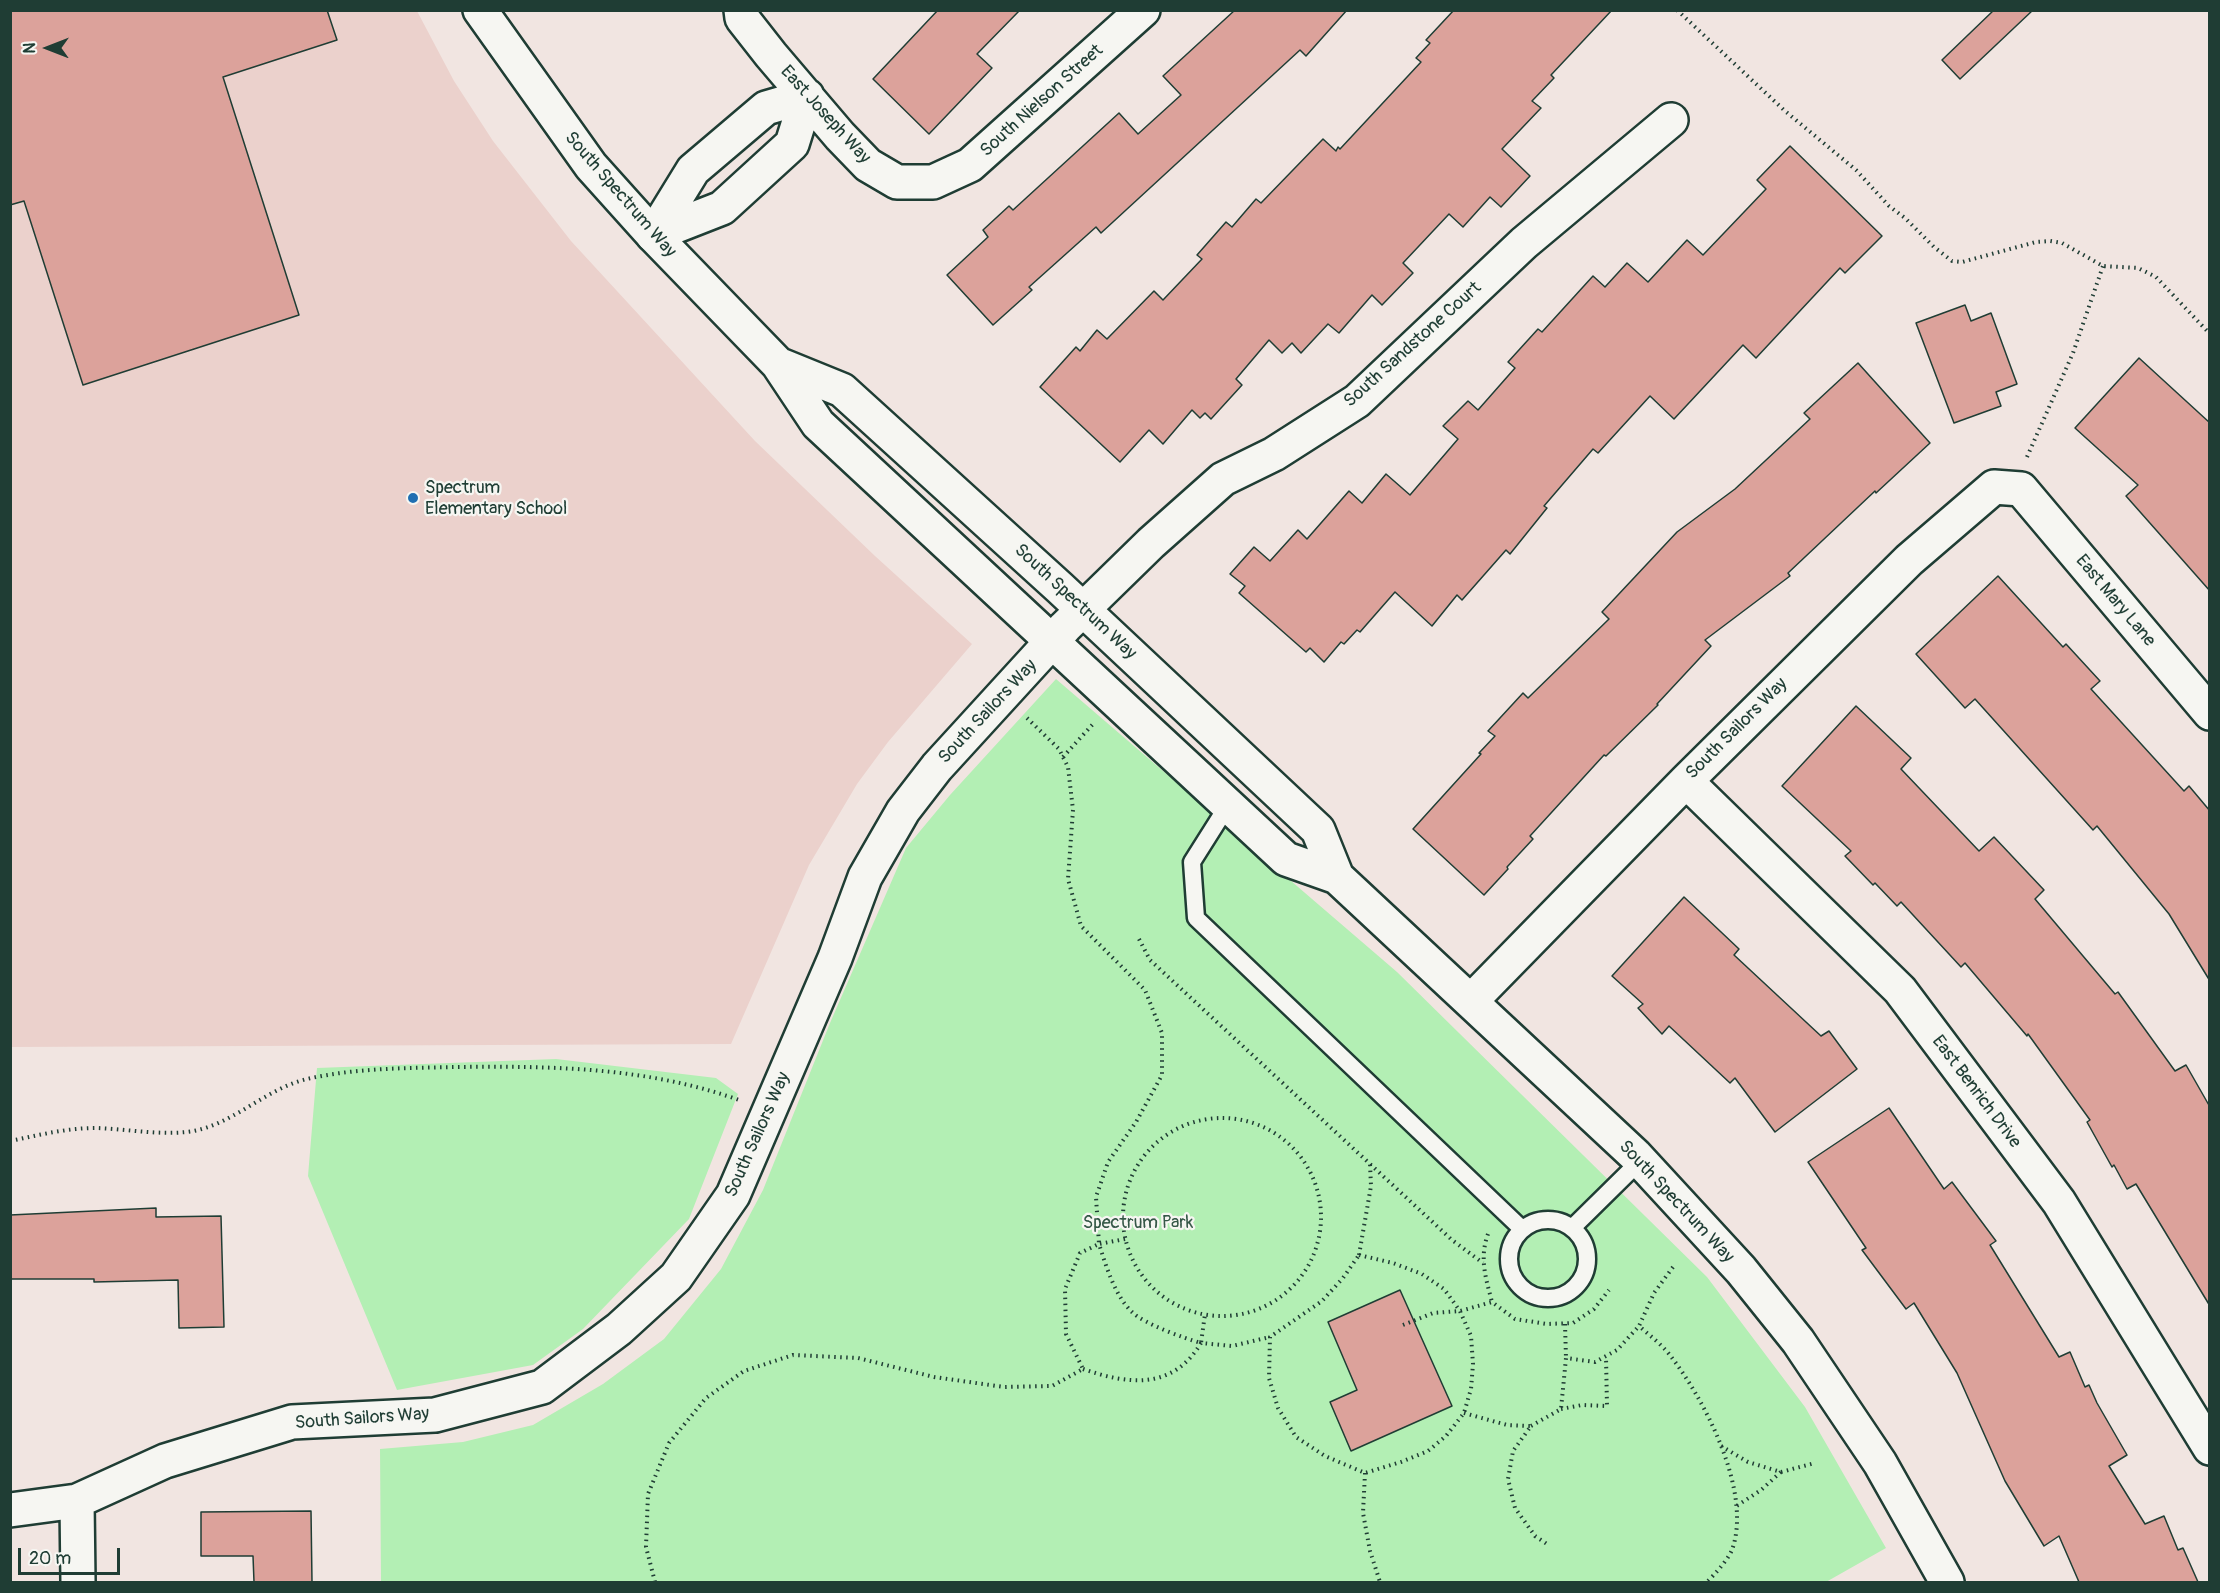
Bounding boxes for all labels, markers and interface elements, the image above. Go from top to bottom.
north arrow [18,18,78,78]
street label: South Nielson Street [976,40,1108,162]
text: N [20,43,40,53]
street label: East Joseph Way [775,62,875,168]
street label: South Spectrum Way [560,128,680,262]
street label: South Sandstone Court [1340,278,1486,412]
place label: Spectrum Elementary School [425,477,567,520]
marker: Spectrum Elementary School [406,491,420,505]
street label: South Spectrum Way [1009,540,1141,664]
street label: East Mary Lane [2070,551,2160,651]
street label: South Sailors Way [934,655,1042,769]
street label: South Sailors Way [1682,674,1792,784]
street label: East Benrich Drive [1927,1031,2025,1153]
street label: South Sailors Way [721,1069,795,1201]
street label: South Spectrum Way [1614,1136,1738,1268]
park label: Spectrum Park [1083,1212,1193,1234]
street label: South Sailors Way [294,1404,430,1434]
scale bar [21,1536,123,1574]
text: 20 m [29,1547,71,1570]

